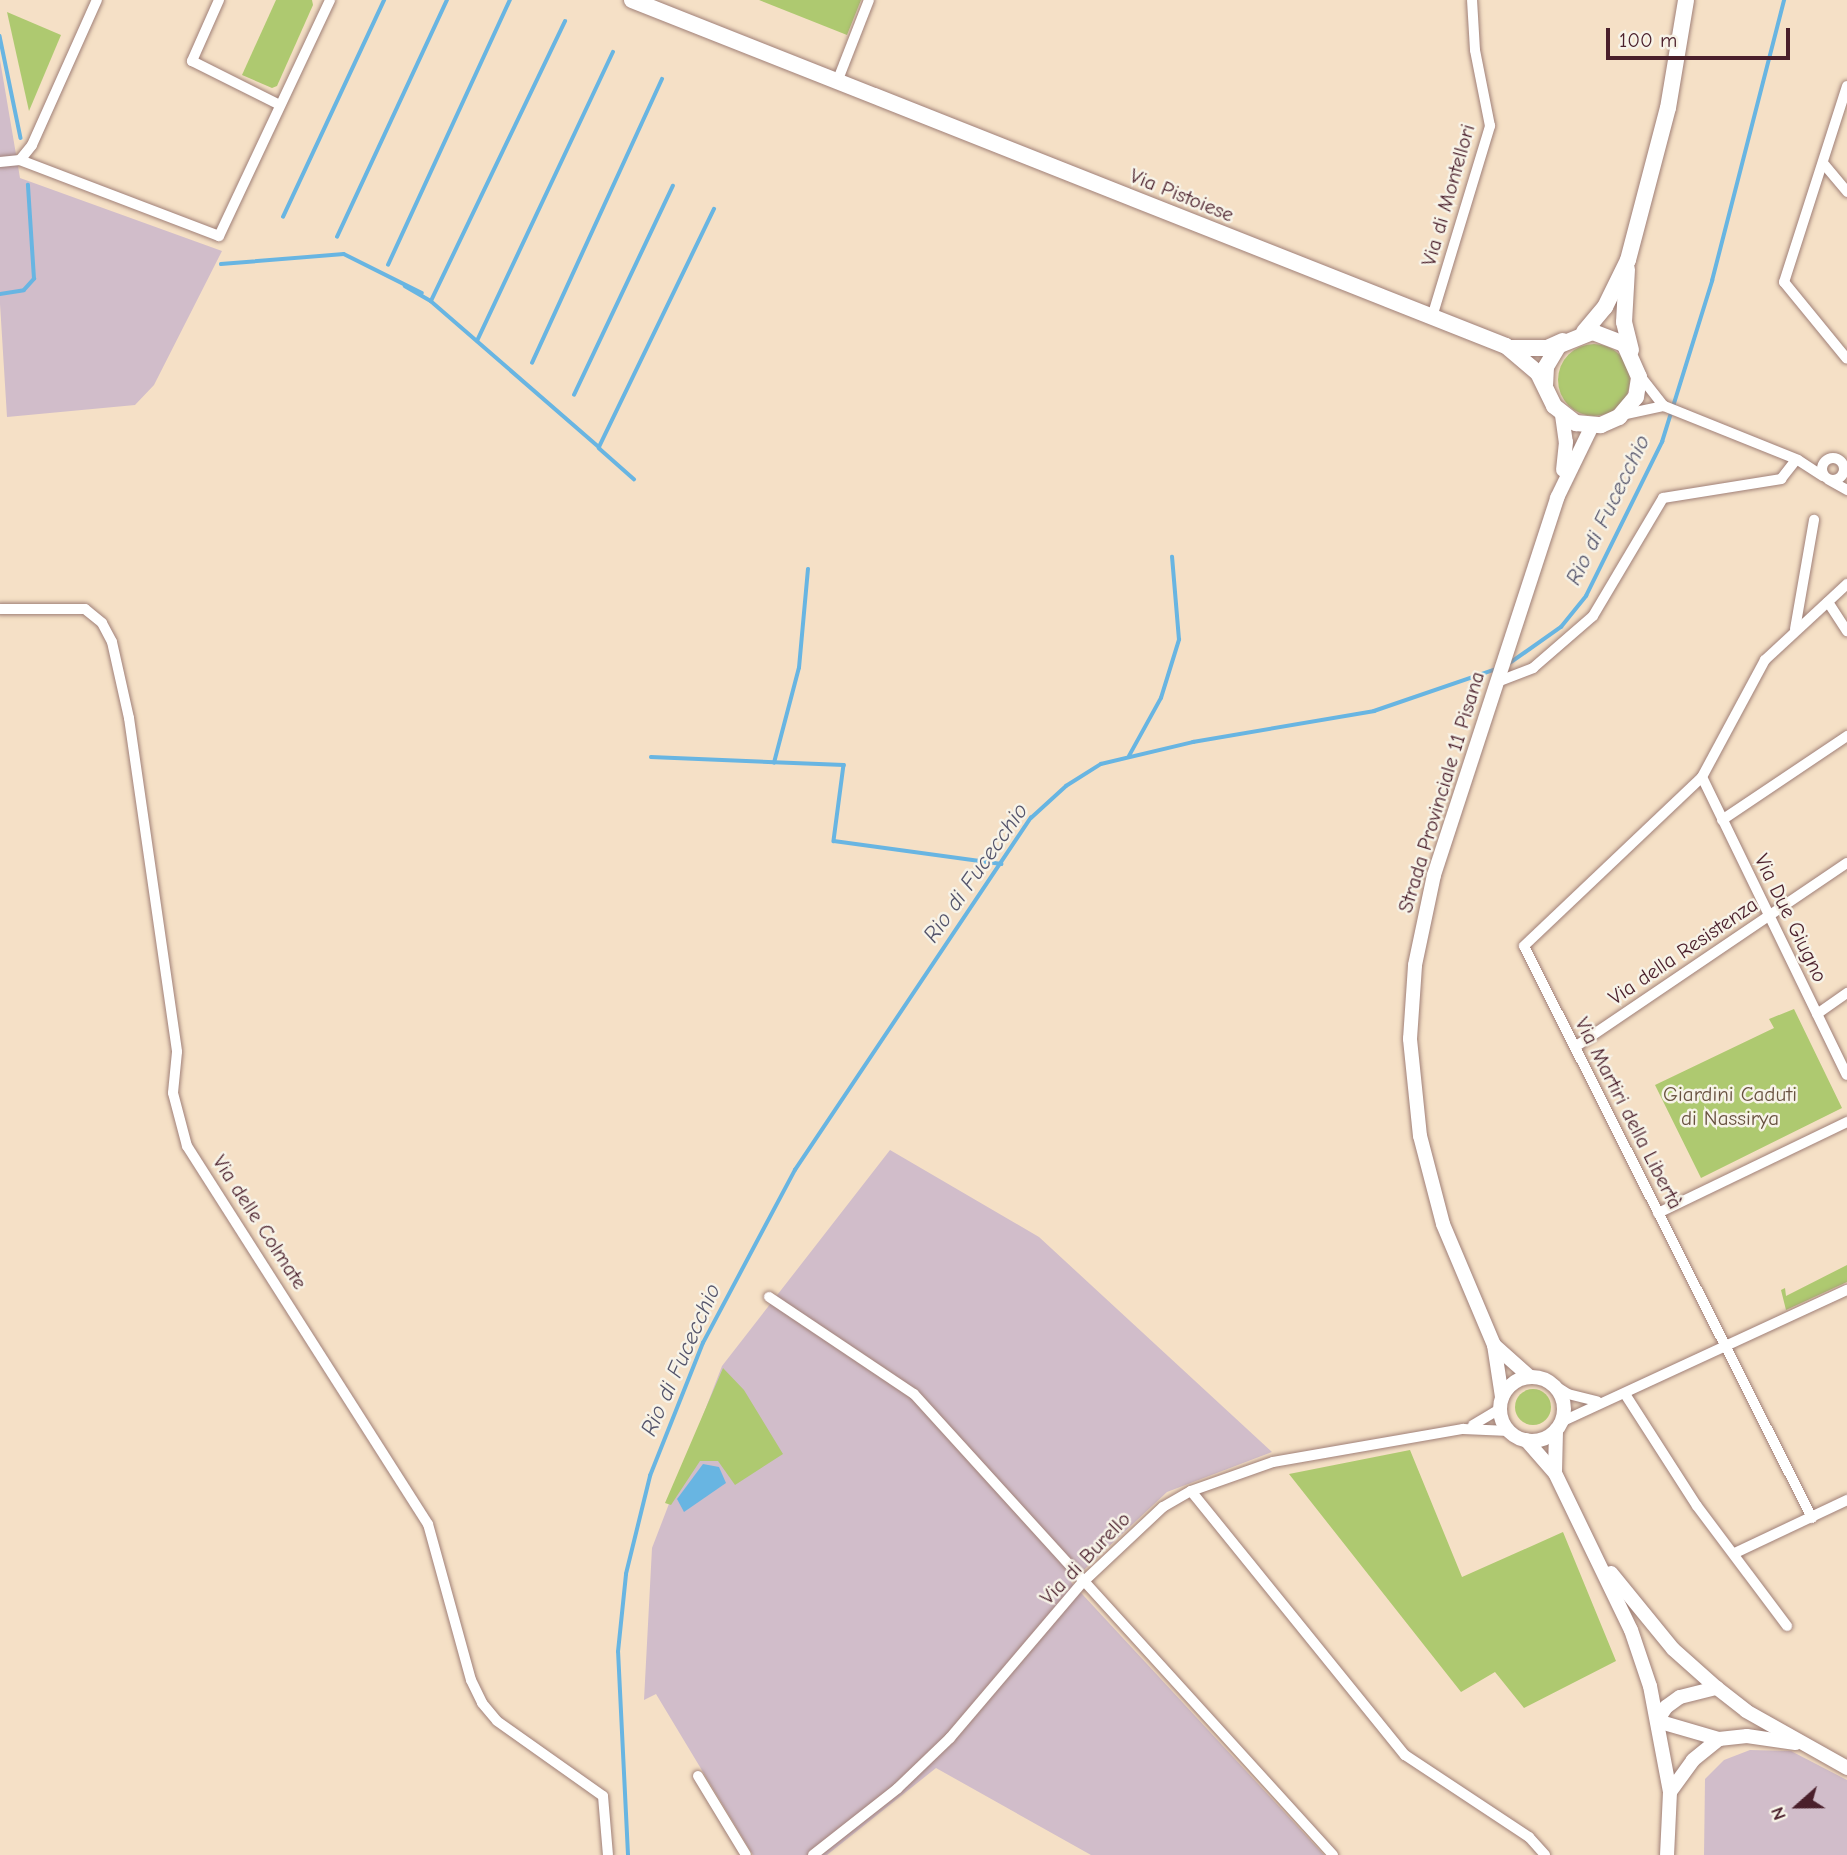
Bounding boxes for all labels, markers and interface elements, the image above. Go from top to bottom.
scale bar [1609,14,1793,58]
text: 100 m [1619,28,1677,52]
street label: Via di Montellori [1416,121,1480,269]
street label: Via Pistoiese [1126,163,1238,227]
water label: Rio di Fucecchio [1560,430,1656,590]
street label: Strada Provinciale 11 Pisana [1392,668,1490,916]
water label: Rio di Fucecchio [918,798,1034,948]
street label: Via Due Giugno [1749,850,1833,986]
street label: Via della Resistenza [1604,892,1762,1010]
street label: Via Martiri della Libertà [1570,1013,1688,1213]
park label: Giardini Caduti di Nassirya [1663,1081,1797,1131]
street label: Via delle Colmate [207,1150,313,1294]
water label: Rio di Fucecchio [635,1280,727,1440]
street label: Via di Burello [1034,1506,1136,1610]
north arrow [1763,1771,1833,1841]
text: N [1766,1804,1791,1823]

